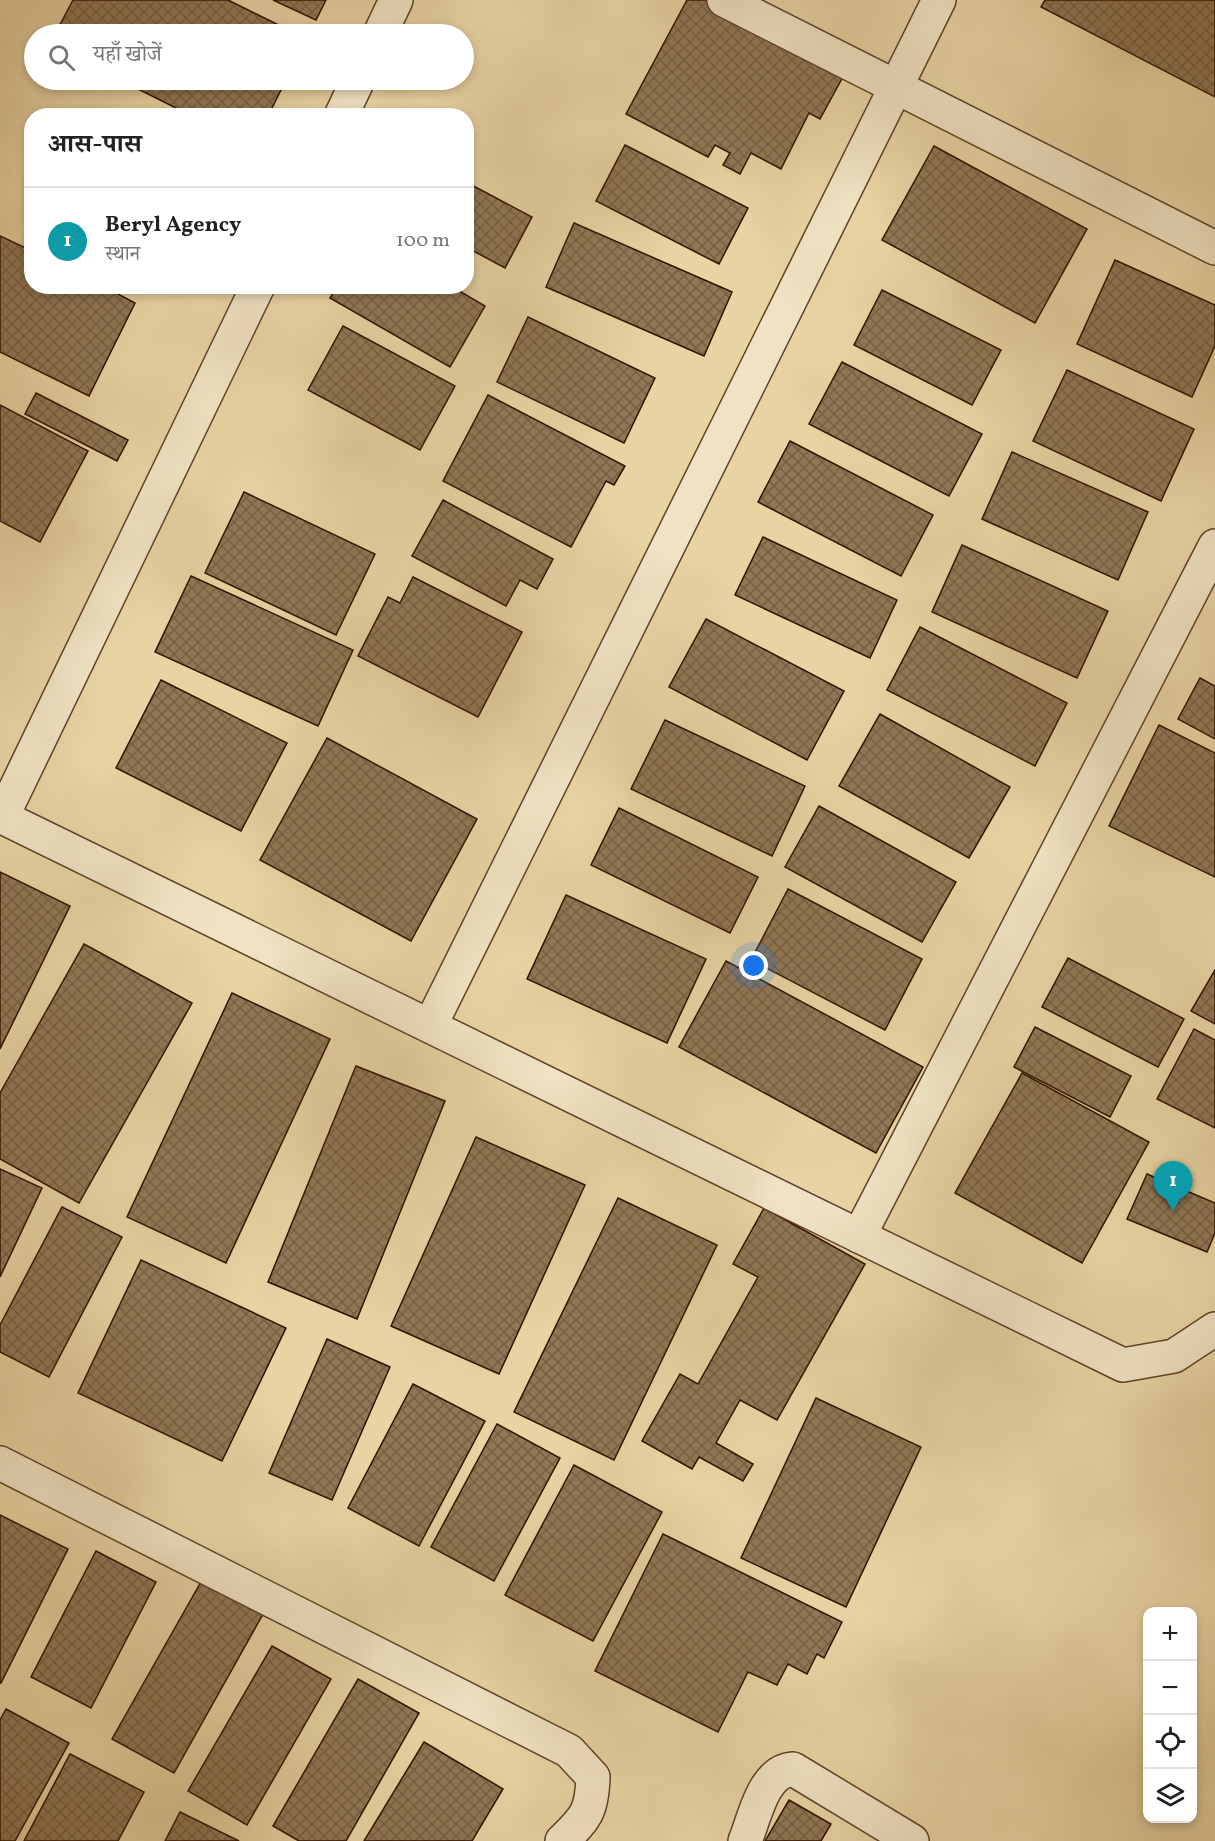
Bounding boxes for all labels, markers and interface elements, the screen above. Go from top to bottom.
search box [24,24,474,90]
text: यहाँ खोजें [93,40,162,71]
icon: search [45,41,78,74]
text: आस-पास [48,127,142,163]
text: Beryl Agency [105,210,241,241]
text: 1 [63,227,72,255]
text: 100 m [396,227,450,255]
text: स्थान [105,241,140,269]
your location [739,951,768,980]
pin: 1 [1154,1162,1192,1211]
map controls [1143,1607,1197,1823]
button: + [1143,1607,1197,1661]
button: − [1143,1661,1197,1715]
button: locate [1143,1715,1197,1769]
button: layers [1143,1769,1197,1823]

